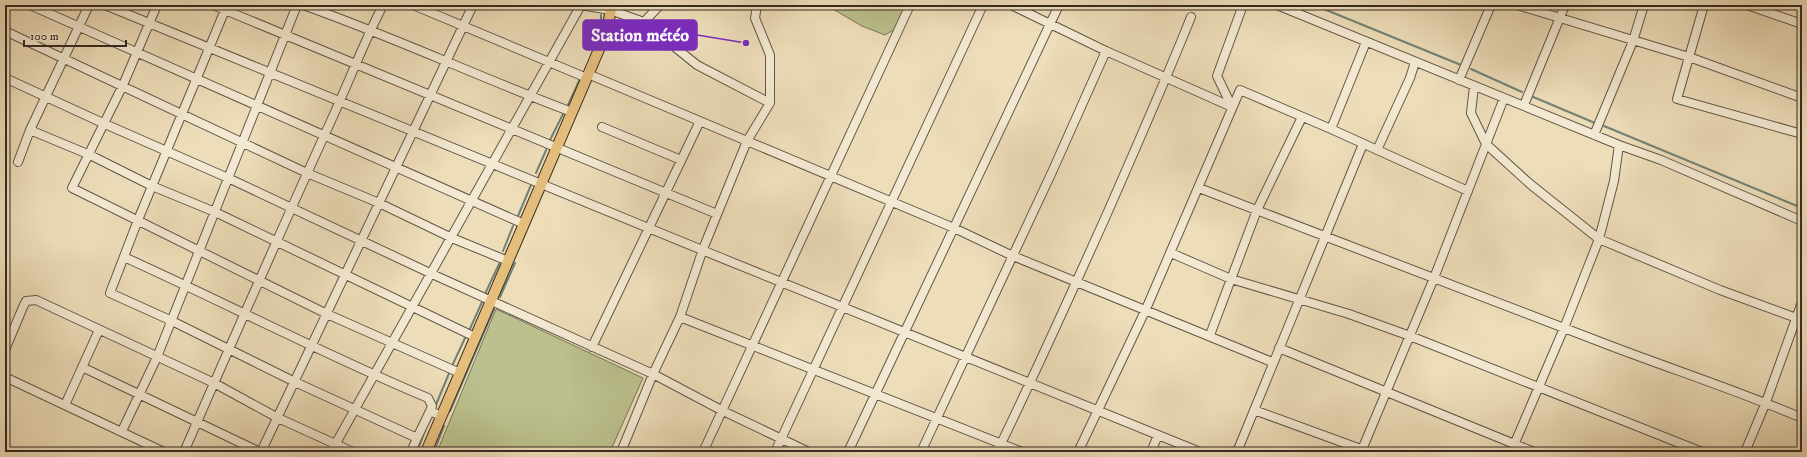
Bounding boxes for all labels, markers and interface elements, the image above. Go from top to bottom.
callout: Station météo [583,20,697,50]
scale bar [24,22,126,48]
text: Station météo [591,25,689,47]
text: 100 m [30,29,59,44]

